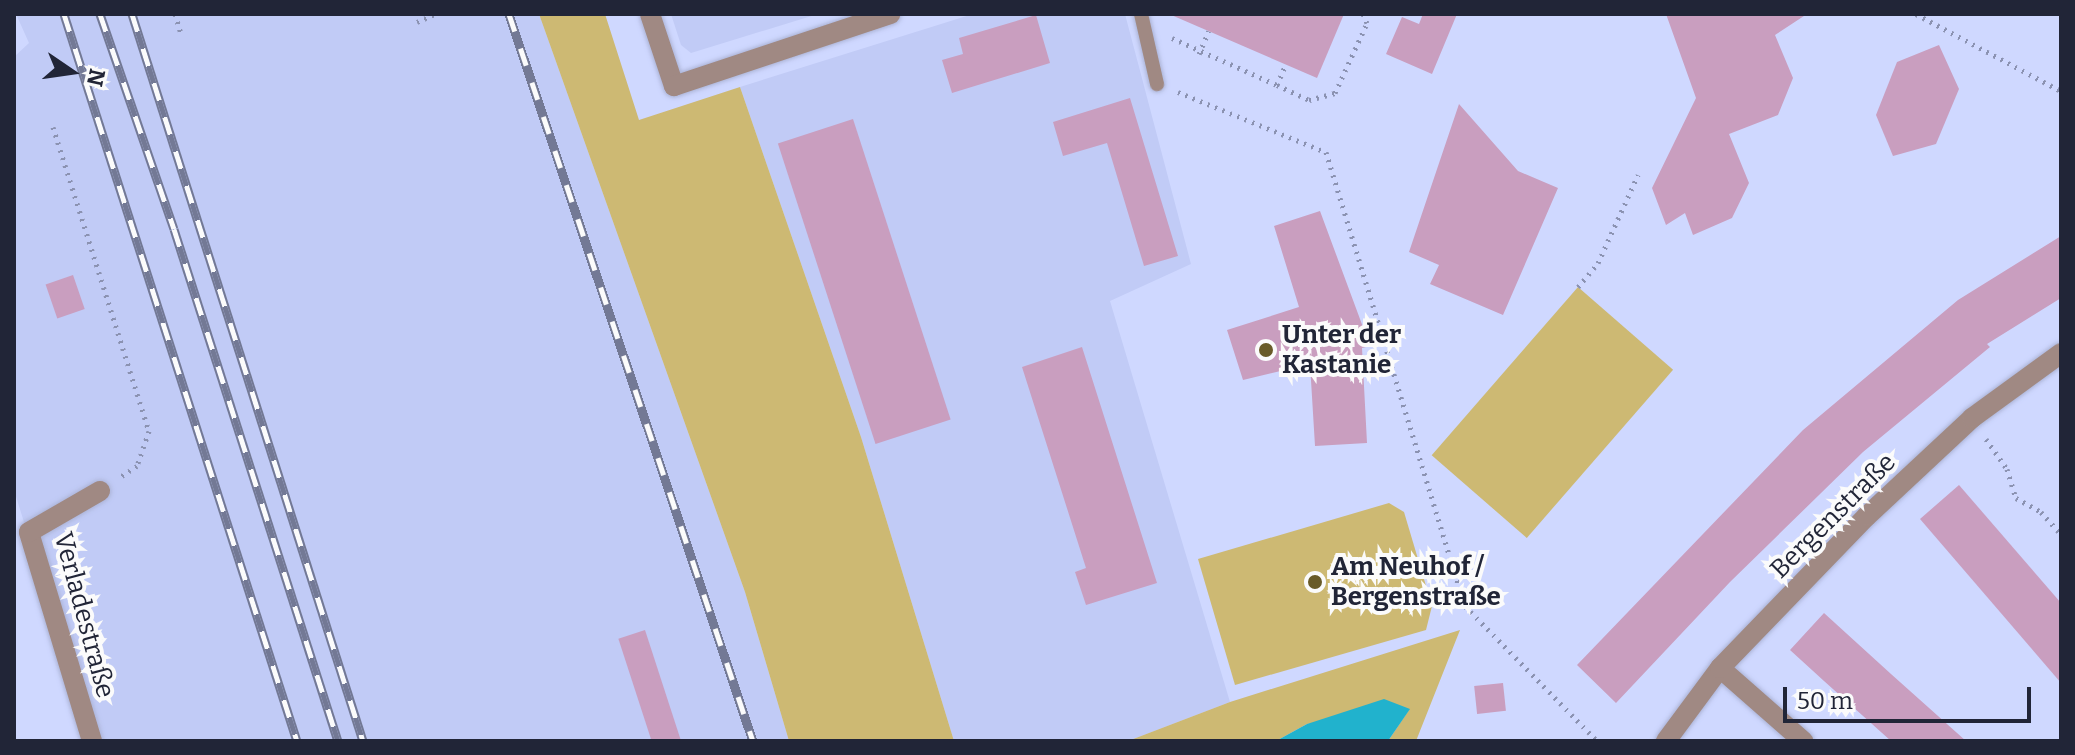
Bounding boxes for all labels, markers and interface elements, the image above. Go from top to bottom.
north arrow [32,32,112,112]
text: N [81,66,111,89]
place label: Unter der Kastanie [1282,319,1401,380]
marker: Unter der Kastanie [1257,341,1275,359]
street label: Bergenstraße [1764,447,1902,585]
street label: Verladestraße [47,529,121,701]
place label: Am Neuhof / Bergenstraße [1331,551,1501,612]
marker: Am Neuhof / Bergenstraße [1306,573,1324,591]
scale bar [1787,671,2035,721]
text: 50 m [1797,687,1853,715]

